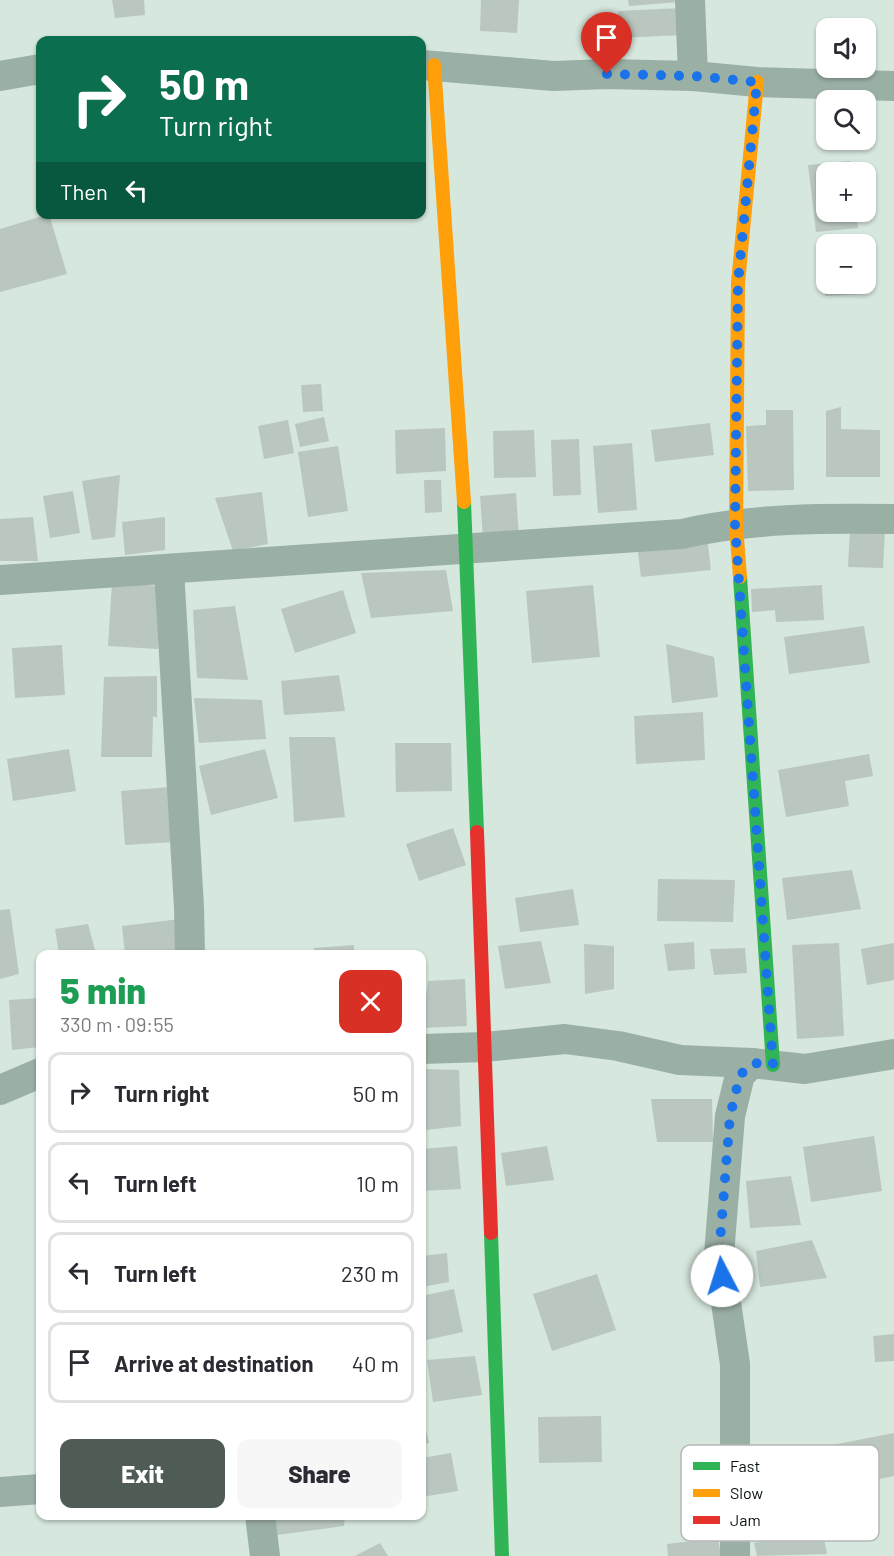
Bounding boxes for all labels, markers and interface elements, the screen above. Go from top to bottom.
pin [581,12,632,74]
map controls [816,18,876,294]
button: sound [816,18,876,78]
icon: arrive [590,21,623,54]
text: 50 m [159,58,249,108]
icon: right [60,60,138,138]
button: search [816,90,876,150]
text: Turn right [159,109,273,141]
button: + [816,162,876,222]
icon: left [120,174,153,207]
text: Then [60,178,108,204]
button: − [816,234,876,294]
text: 5 min [60,968,146,1011]
button: close [339,970,402,1033]
text: 330 m · 09:55 [60,1012,174,1036]
icon: right [63,1076,96,1109]
text: Turn right [114,1080,209,1106]
text: 50 m [353,1080,399,1106]
icon: left [63,1166,96,1199]
text: Turn left [114,1170,197,1196]
text: 10 m [356,1170,399,1196]
position arrow [690,1244,754,1308]
icon: left [63,1256,96,1289]
text: Turn left [114,1260,197,1286]
text: 230 m [341,1260,399,1286]
icon: arrive [63,1346,96,1379]
text: Arrive at destination [114,1350,313,1376]
text: 40 m [352,1350,399,1376]
button: Exit [60,1439,225,1508]
button: Share [237,1439,402,1508]
legend [681,1445,879,1541]
text: Fast [730,1456,760,1475]
text: Slow [730,1483,763,1502]
text: Jam [730,1510,761,1529]

